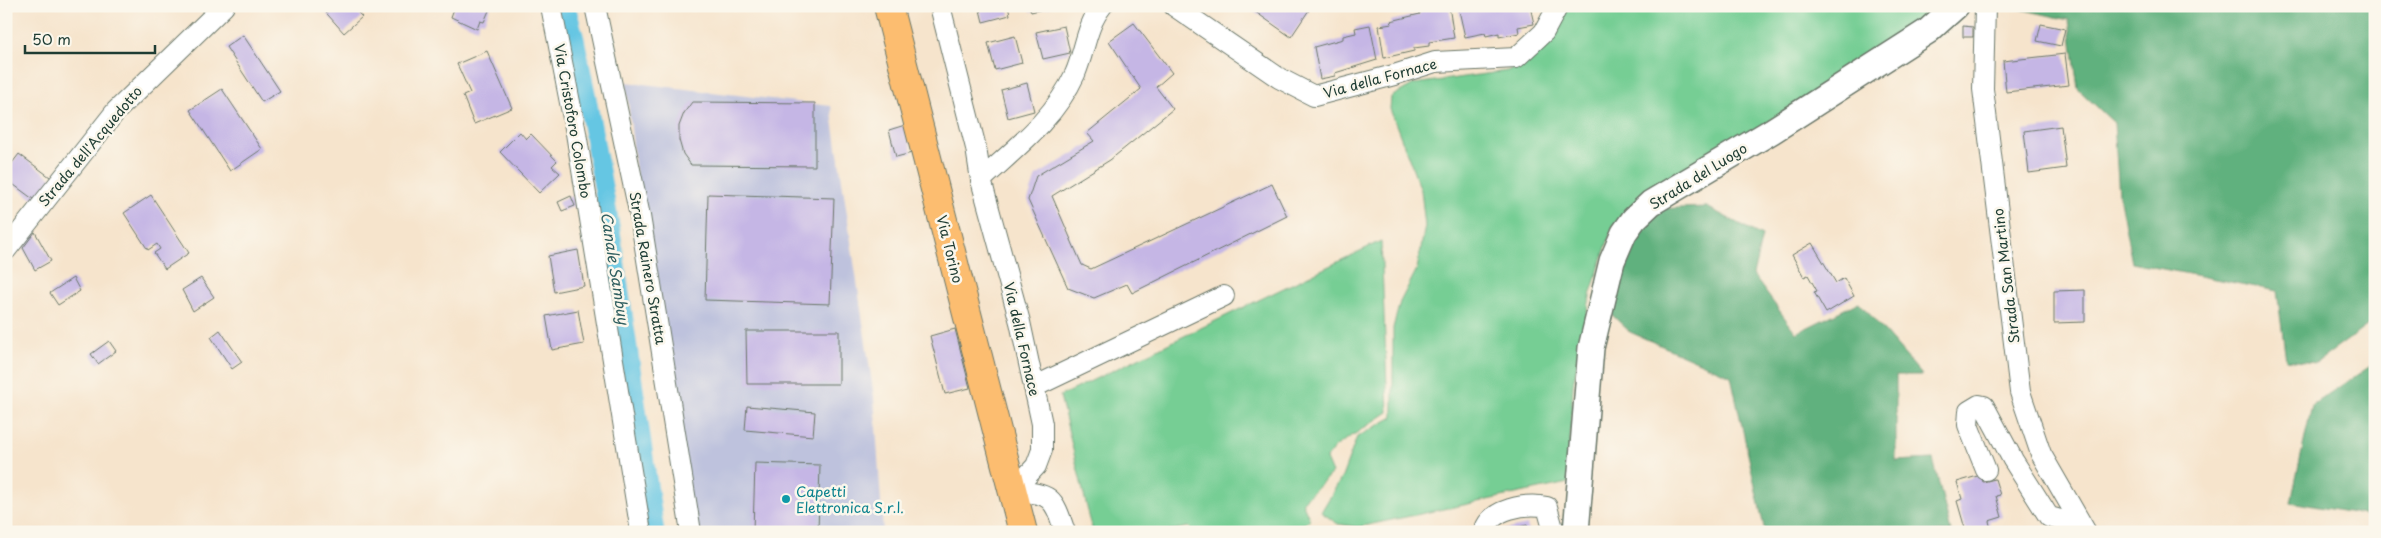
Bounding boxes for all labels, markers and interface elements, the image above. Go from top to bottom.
scale bar [25,22,155,54]
text: 50 m [32,27,71,50]
street label: Via Cristoforo Colombo [549,42,597,200]
street label: Via della Fornace [1321,53,1439,103]
street label: Strada dell'Acquedotto [33,81,147,211]
street label: Strada del Luogo [1645,137,1751,215]
street label: Strada Rainero Stratta [624,190,672,346]
street label: Strada San Martino [1987,207,2025,345]
water label: Canale Sambuy [596,210,636,327]
street label: Via Torino [931,213,969,285]
street label: Via della Fornace [999,280,1045,398]
place label: Capetti Elettronica S.r.l. [796,481,904,518]
marker: Capetti Elettronica S.r.l. [780,493,792,505]

